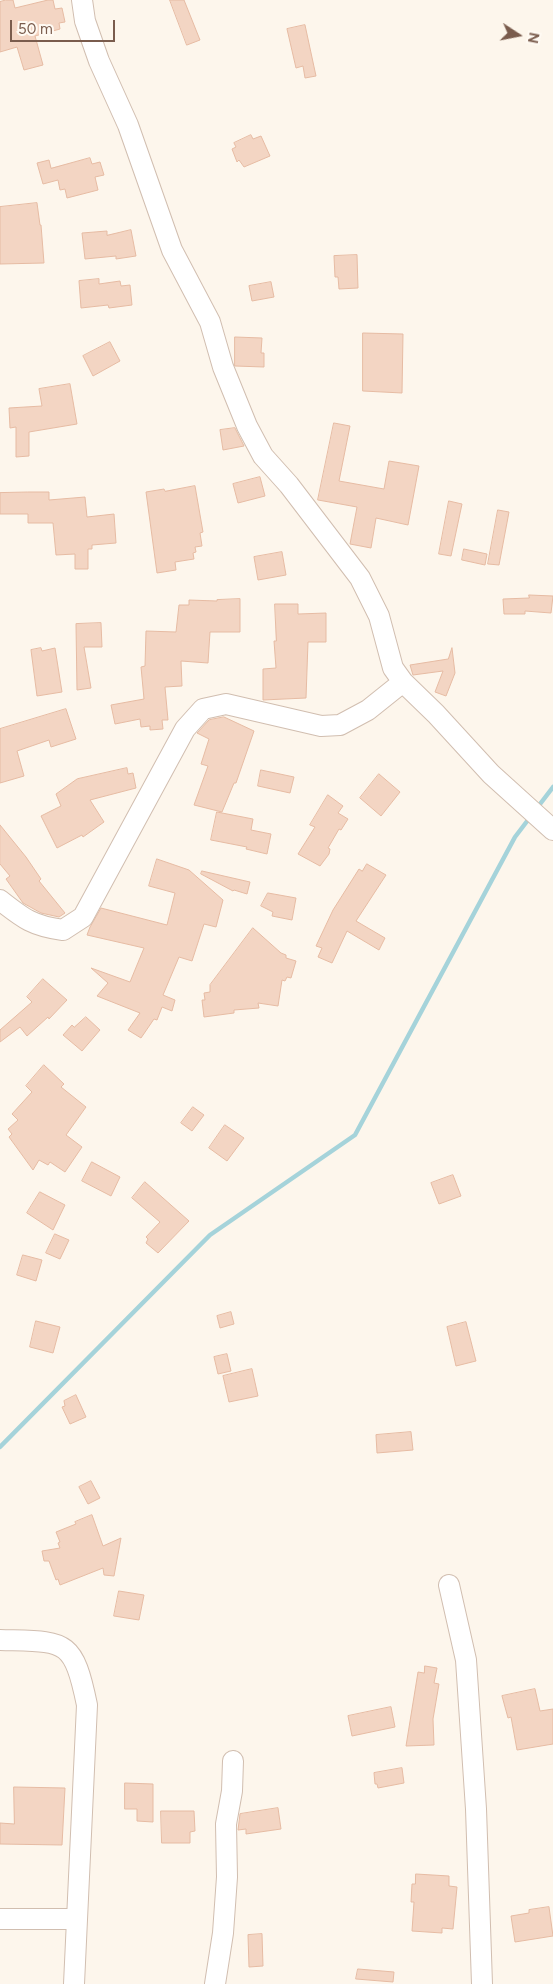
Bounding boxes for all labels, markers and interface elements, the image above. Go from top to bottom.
scale bar [12,10,118,42]
north arrow [493,10,543,60]
text: 50 m [18,20,53,38]
text: N [524,31,543,45]

